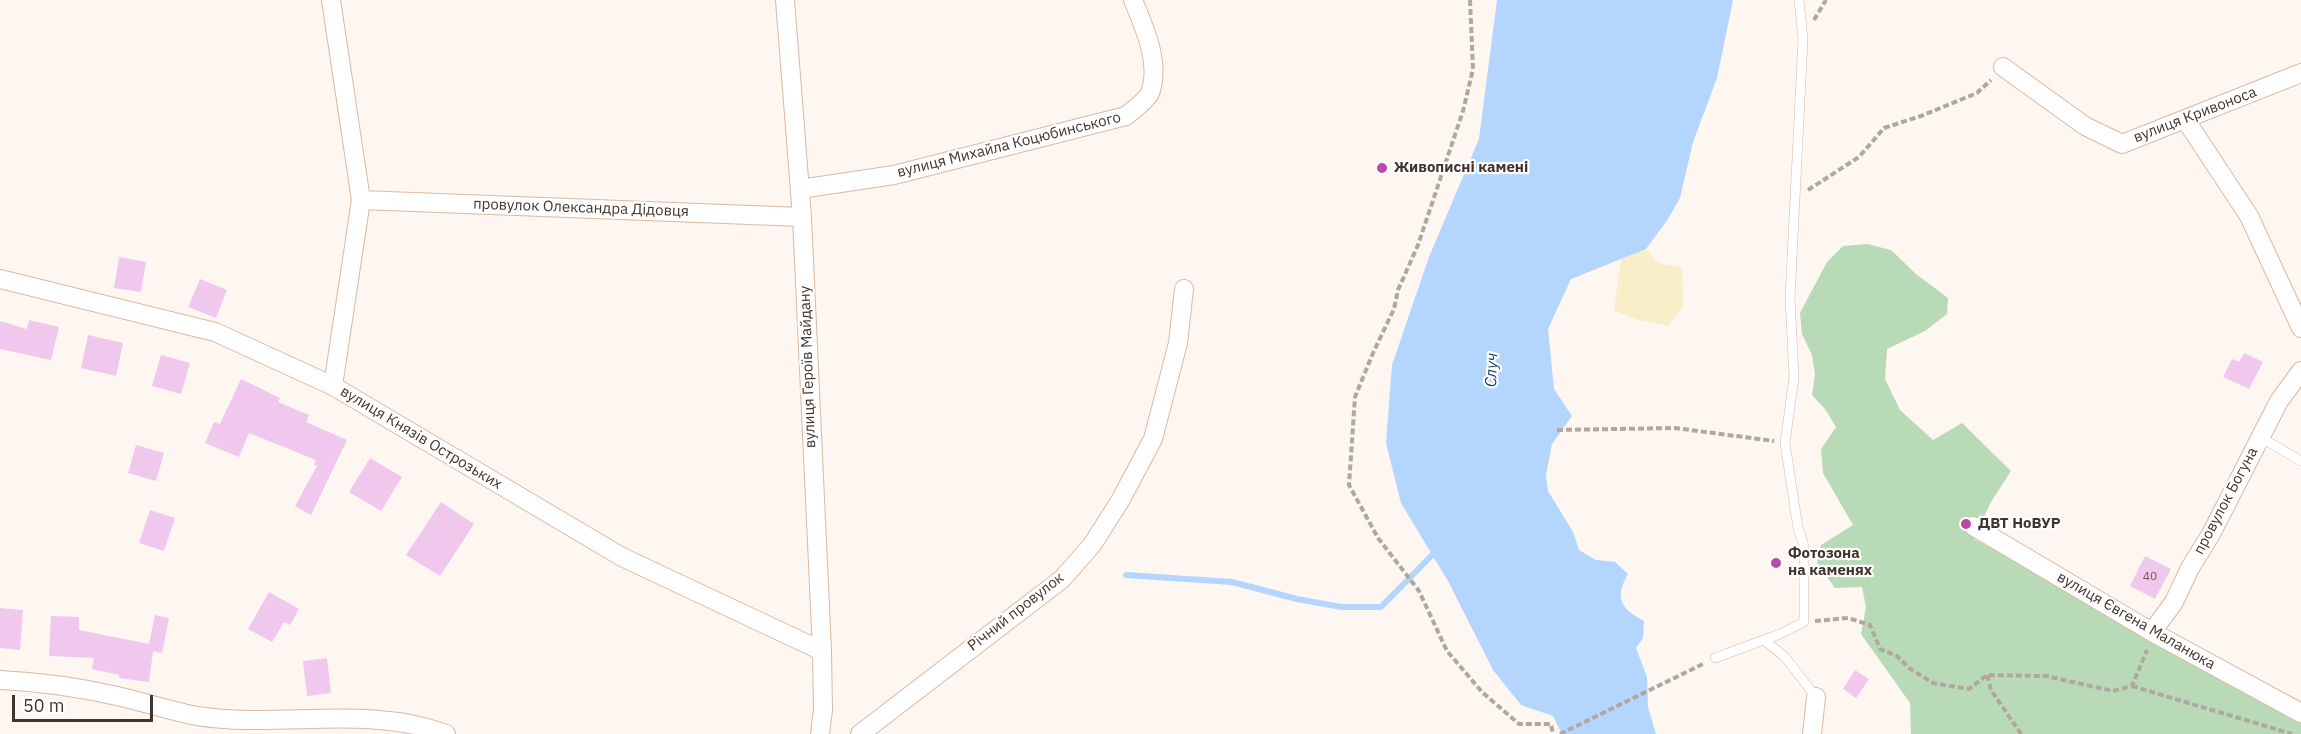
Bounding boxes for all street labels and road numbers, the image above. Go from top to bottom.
street label: вулиця Кривоноса [2131,83,2259,147]
street label: вулиця Михайла Коцюбинського [895,108,1123,182]
street label: провулок Олександра Дідовця [473,195,689,221]
street label: вулиця Героїв Майдану [796,285,820,449]
street label: вулиця Князів Острозьких [337,383,505,493]
street label: провулок Богуна [2190,444,2262,558]
street label: вулиця Євгена Маланюка [2054,568,2218,674]
street label: Річний провулок [964,569,1068,655]

